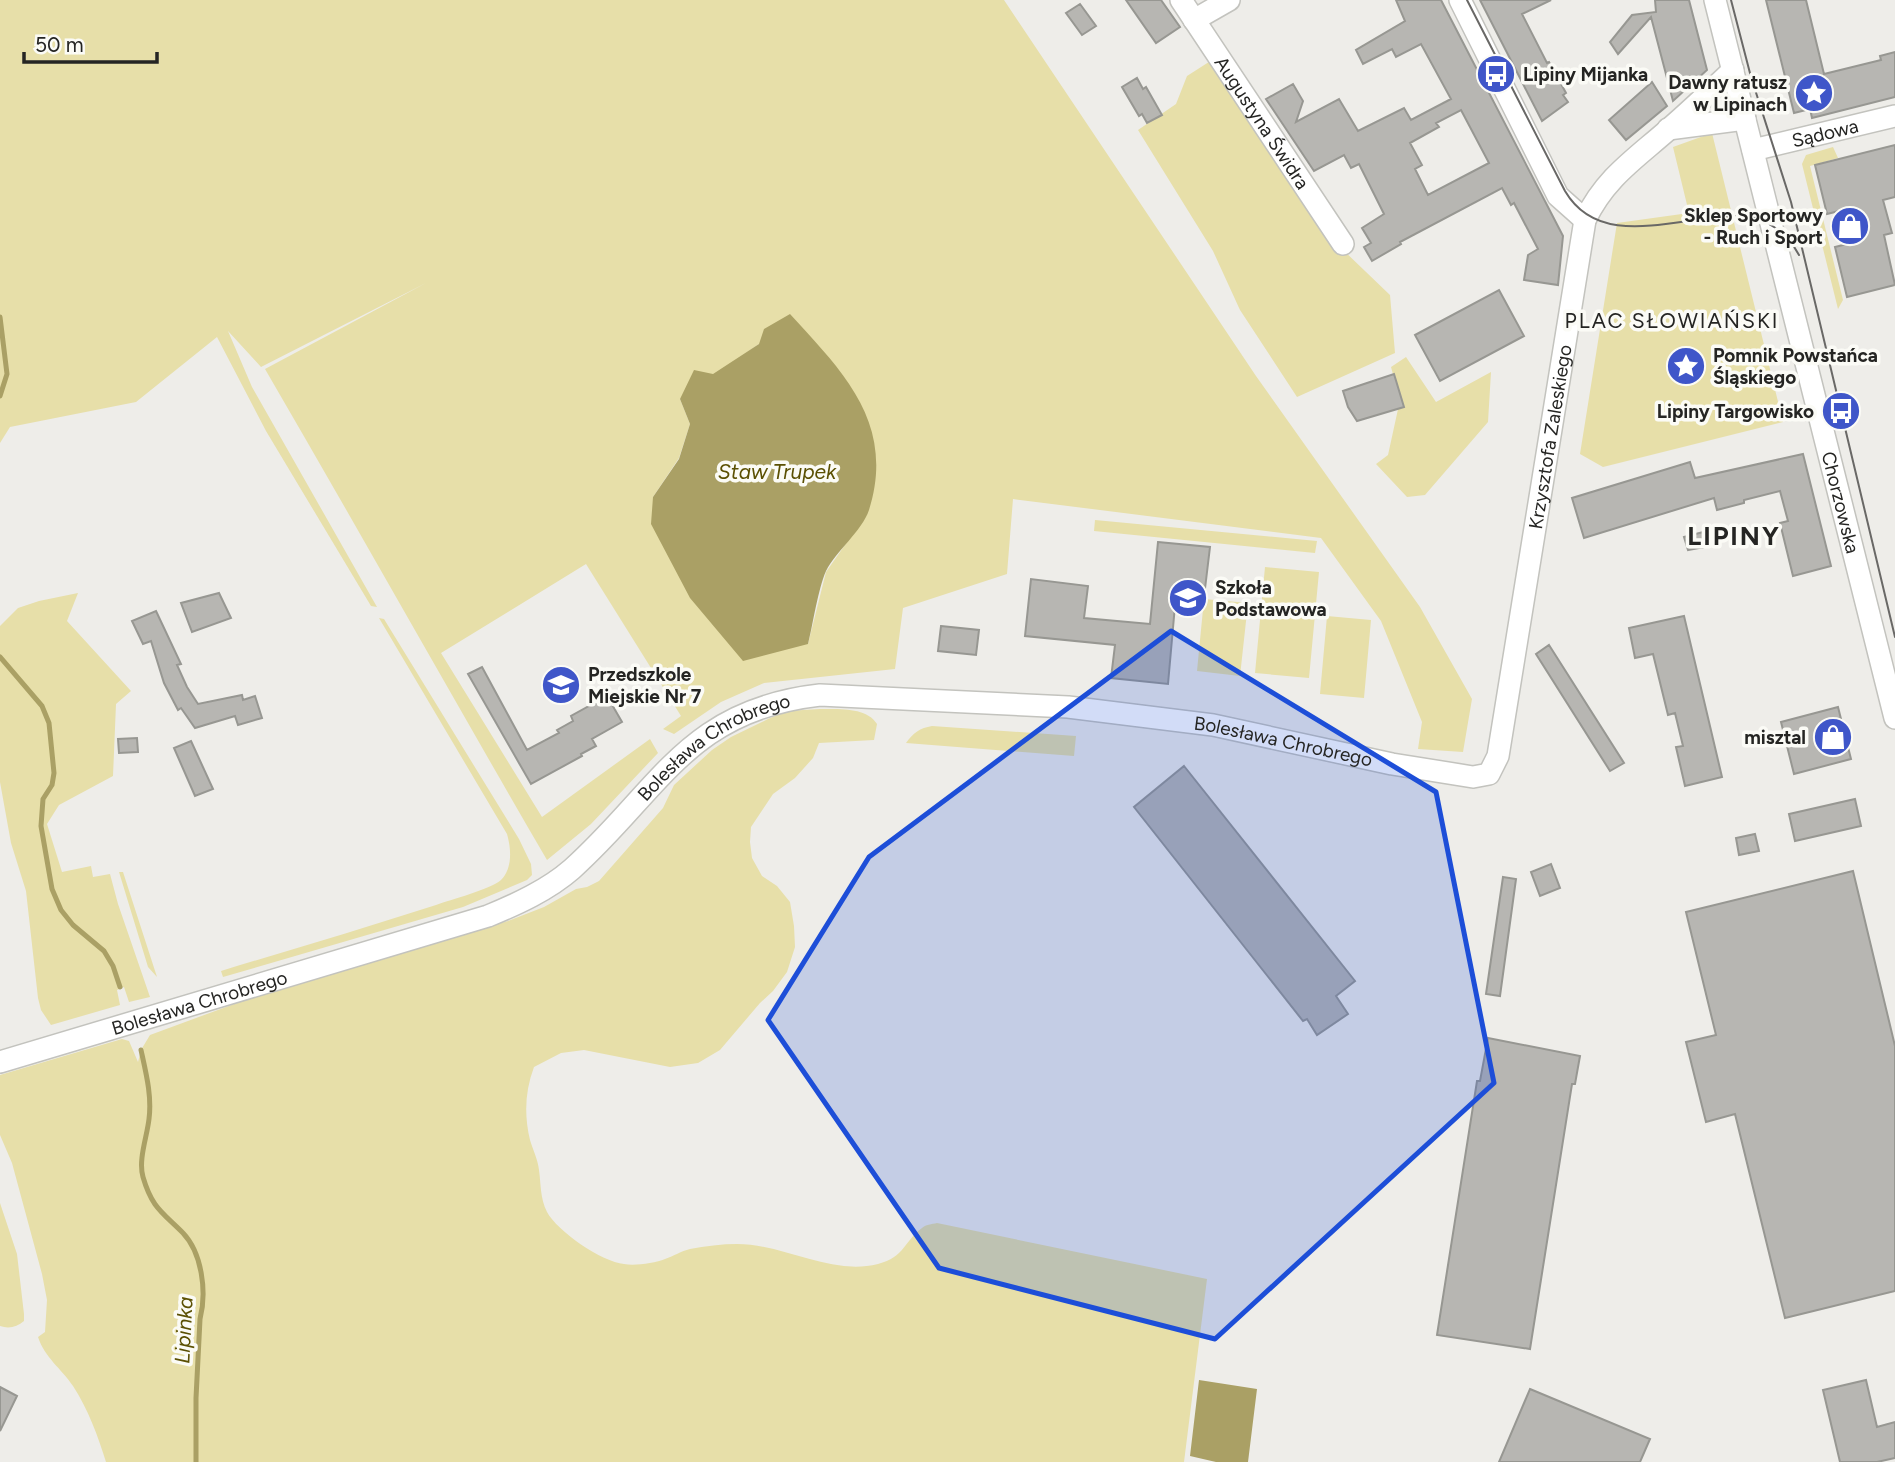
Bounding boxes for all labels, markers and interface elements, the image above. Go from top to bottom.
scale bar [24,21,158,65]
text: 50 m [35,32,84,57]
street label: Augustyna Świdra [1210,52,1314,193]
bus stop icon: Lipiny Mijanka [1475,53,1517,95]
place label: Lipiny Mijanka [1523,63,1648,86]
place label: Dawny ratusz w Lipinach [1668,71,1787,116]
place icon: Dawny ratusz w Lipinach [1793,72,1835,114]
street label: Sądowa [1790,114,1861,152]
place label: Sklep Sportowy - Ruch i Sport [1684,204,1823,249]
shop icon: Sklep Sportowy - Ruch i Sport [1829,205,1871,247]
district label: PLAC SŁOWIAŃSKI [1565,308,1779,333]
street label: Krzysztofa Zaleskiego [1524,343,1577,531]
place label: Pomnik Powstańca Śląskiego [1713,344,1878,389]
place icon: Pomnik Powstańca Śląskiego [1665,345,1707,387]
bus stop icon: Lipiny Targowisko [1820,390,1862,432]
place label: Lipiny Targowisko [1657,400,1814,423]
street label: Chorzowska [1817,449,1864,556]
water label: Staw Trupek [718,459,837,484]
district label: LIPINY [1687,520,1781,552]
place label: Szkoła Podstawowa [1215,576,1327,621]
school or university icon: Szkoła Podstawowa [1167,577,1209,619]
place label: Przedszkole Miejskie Nr 7 [588,663,701,708]
school or university icon: Przedszkole Miejskie Nr 7 [540,664,582,706]
street label: Bolesława Chrobrego [633,689,792,806]
street label: Bolesława Chrobrego [1193,712,1375,771]
shop icon: misztal [1812,716,1854,758]
place label: misztal [1744,726,1806,749]
street label: Bolesława Chrobrego [109,966,290,1040]
water label: Lipinka [169,1296,198,1364]

